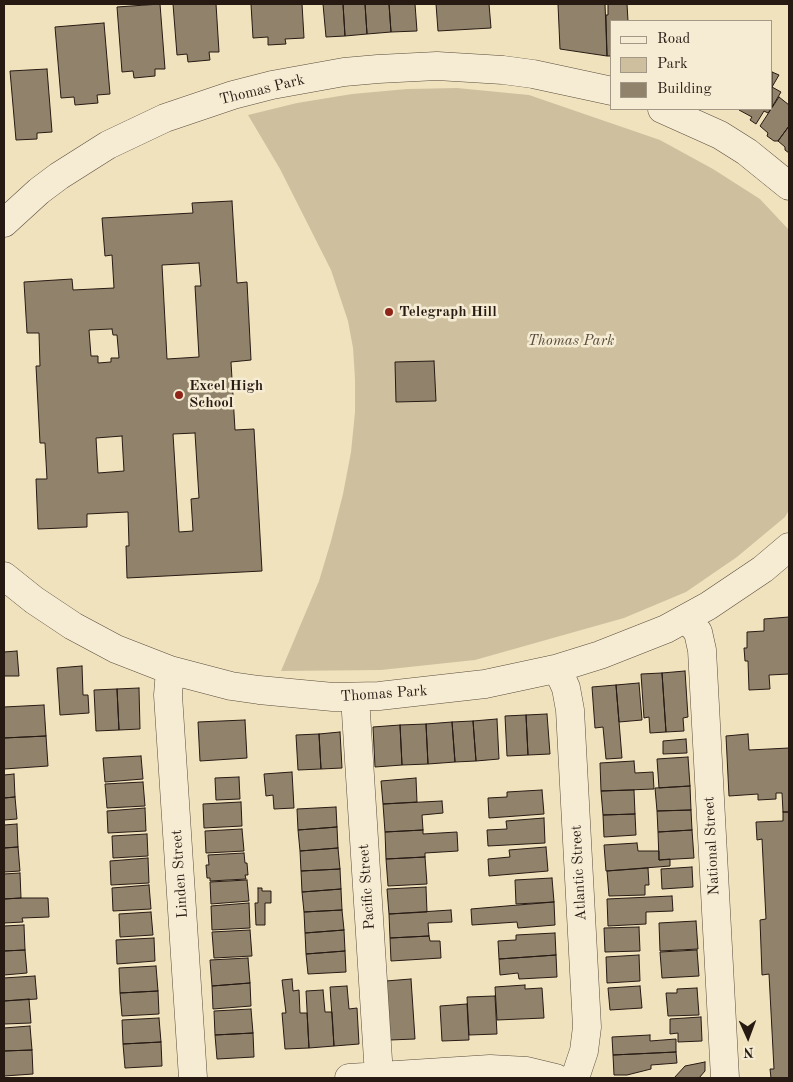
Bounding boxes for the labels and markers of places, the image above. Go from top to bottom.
place label: Telegraph Hill [399,303,497,321]
marker: Telegraph Hill [383,306,395,318]
place label: Excel High School [189,377,263,412]
marker: Excel High School [173,389,185,401]

